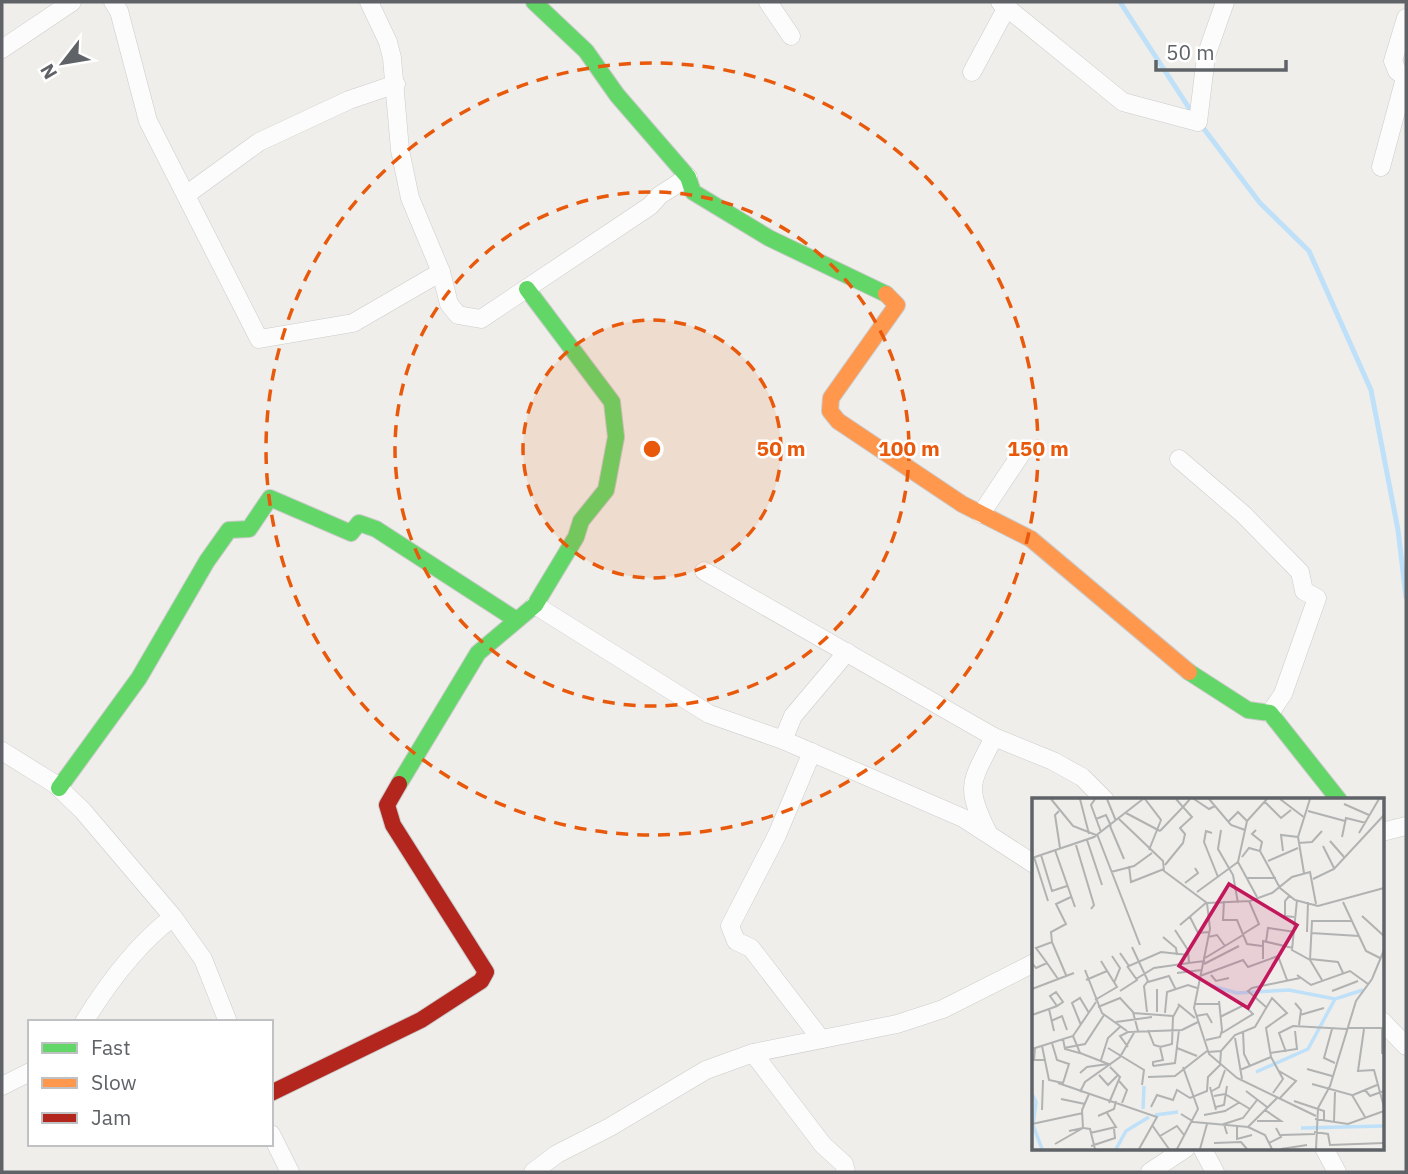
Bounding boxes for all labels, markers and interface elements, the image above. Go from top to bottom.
north arrow [28,28,98,98]
scale bar [1156,28,1286,72]
text: 50 m [1166,38,1215,66]
text: N [35,60,62,84]
text: 50 m [757,434,805,462]
text: 100 m [878,434,940,462]
text: 150 m [1007,434,1069,462]
centre of rings [640,437,664,461]
inset map [1032,798,1384,1150]
legend [28,1020,273,1146]
text: Fast [91,1033,131,1061]
text: Slow [91,1068,137,1096]
text: Jam [91,1103,131,1131]

